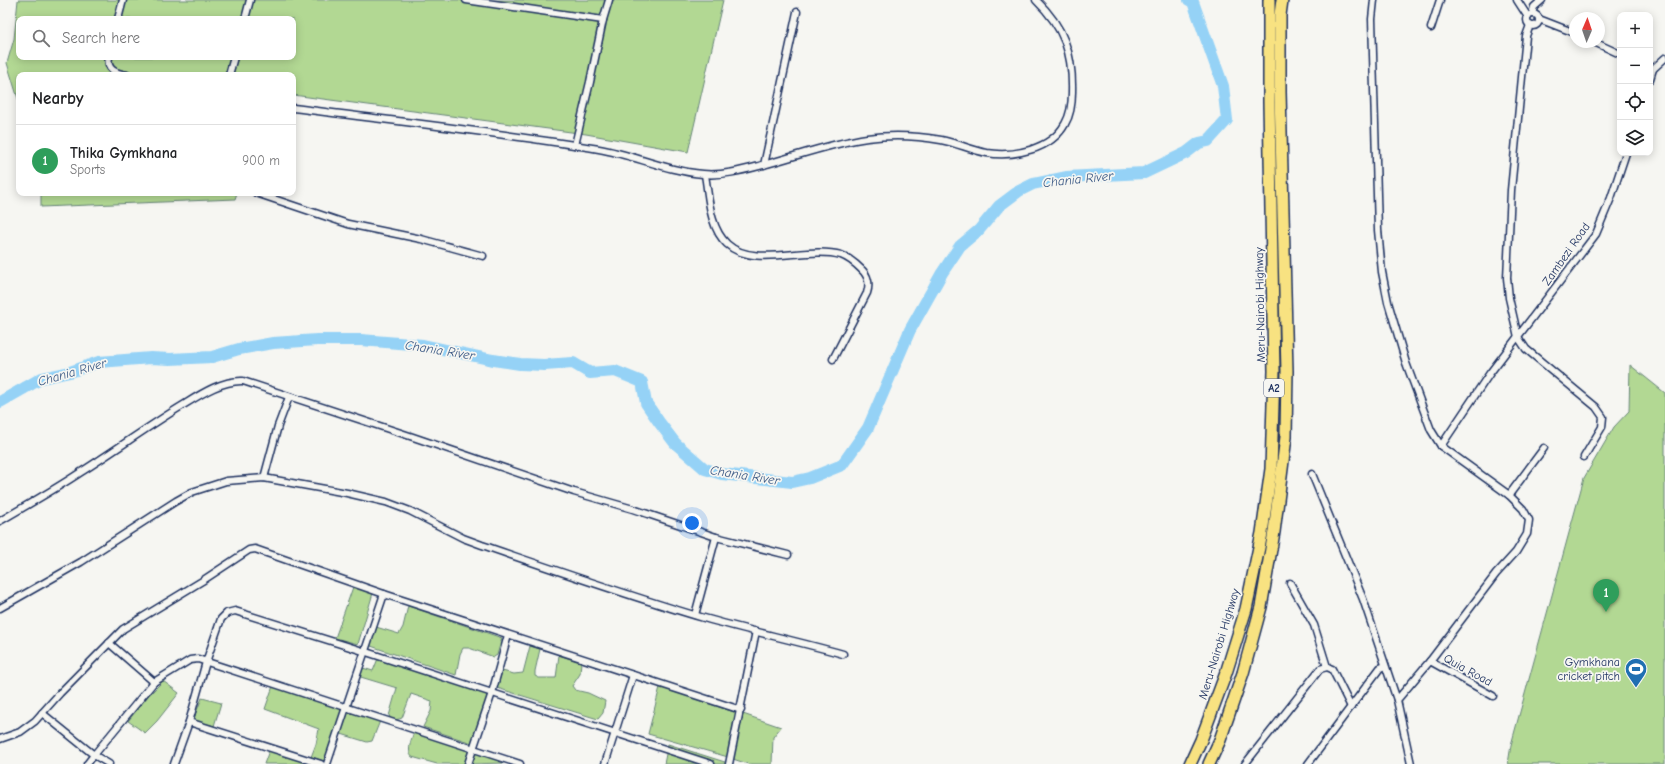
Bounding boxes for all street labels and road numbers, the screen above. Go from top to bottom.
street label: Zambezi Road [1539,220,1593,288]
street label: Meru-Nairobi Highway [1252,247,1268,363]
road number: A2 [1264,379,1284,397]
street label: Meru-Nairobi Highway [1195,586,1243,701]
street label: Quia Road [1441,651,1495,689]

